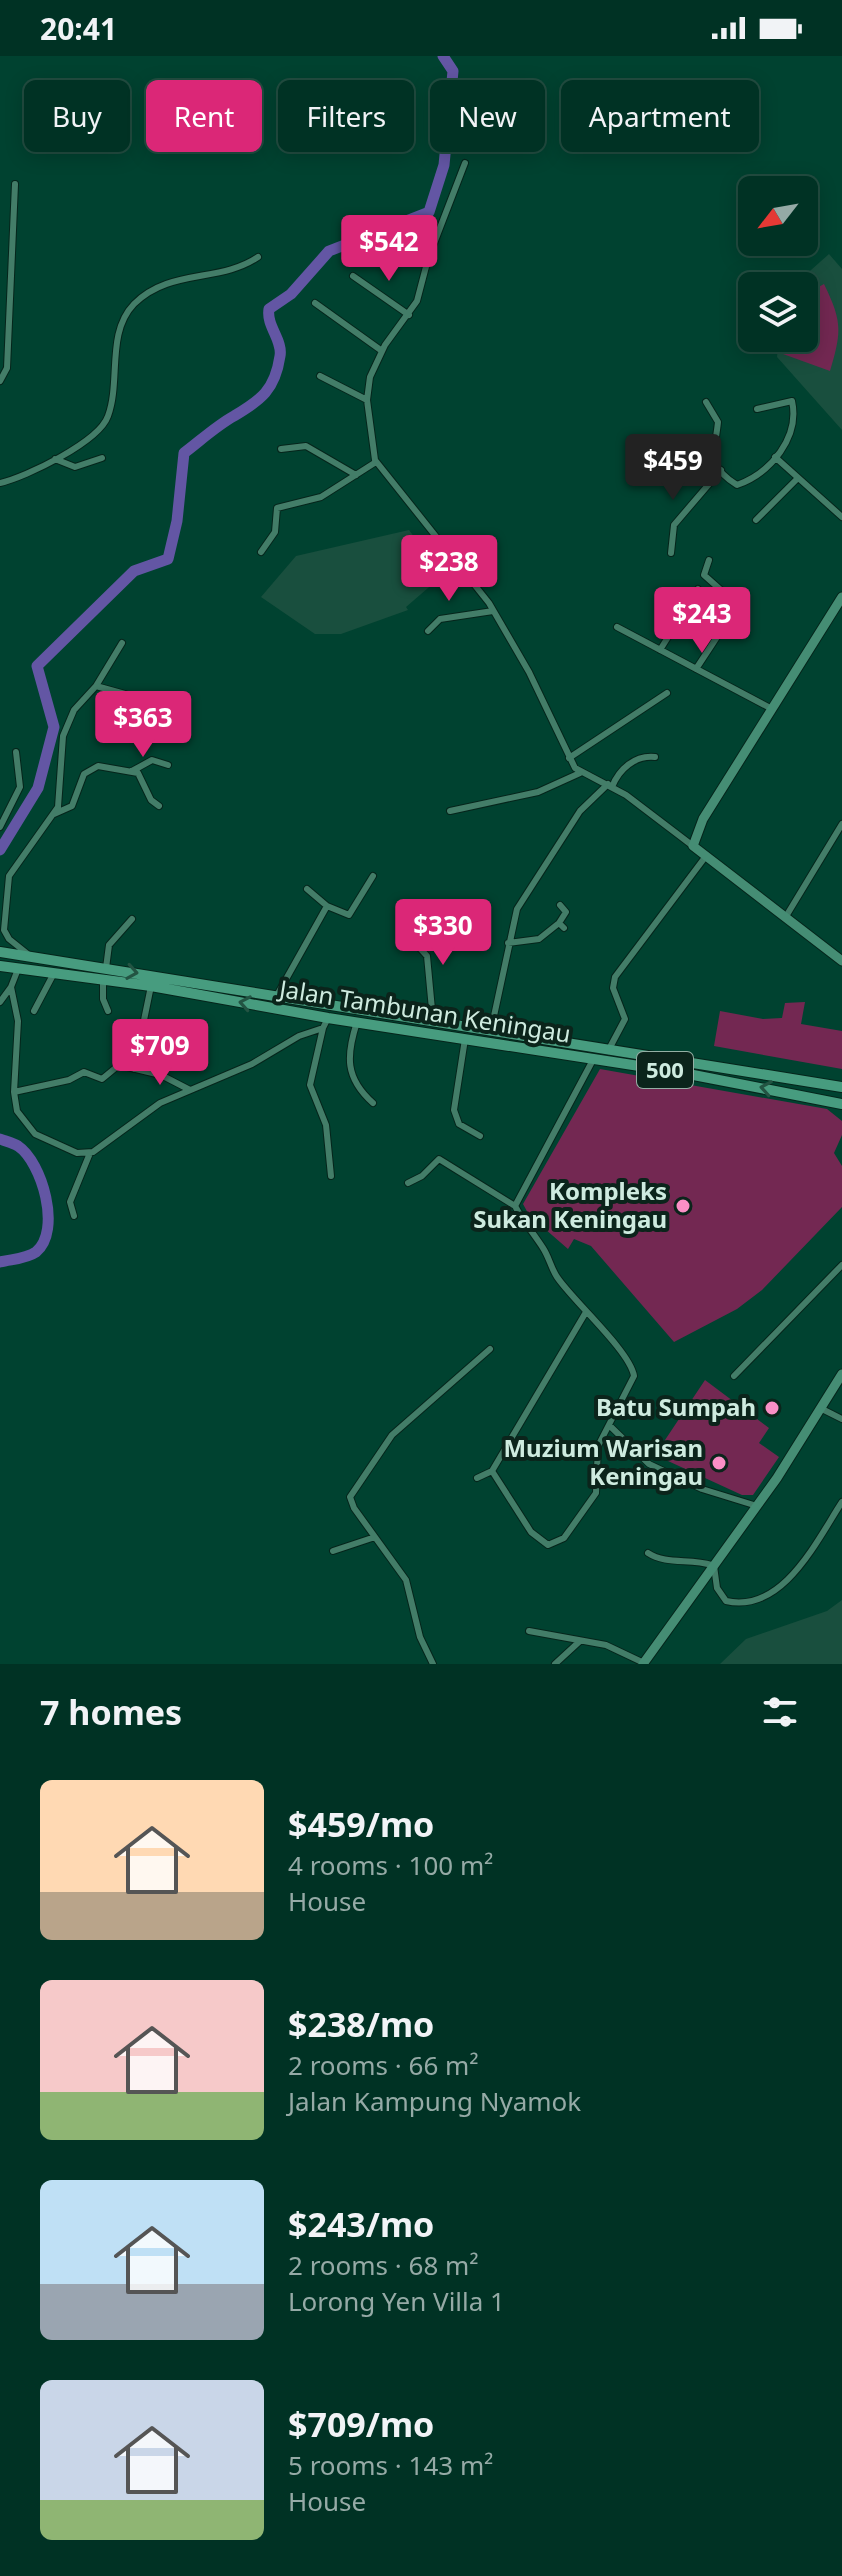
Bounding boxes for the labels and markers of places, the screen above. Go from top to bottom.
pin: $542 [342,215,436,283]
pin: $459 [626,434,720,502]
pin: $238 [402,535,496,603]
pin: $243 [655,587,749,655]
pin: $363 [96,691,190,759]
pin: $330 [396,899,490,967]
pin: $709 [113,1019,207,1087]
place label: Kompleks Sukan Keningau [473,1174,667,1235]
marker: Kompleks Sukan Keningau [674,1197,692,1215]
place label: Batu Sumpah [596,1390,756,1423]
marker: Batu Sumpah [763,1399,781,1417]
place label: Muzium Warisan Keningau [503,1431,703,1492]
marker: Muzium Warisan Keningau [710,1454,728,1472]

